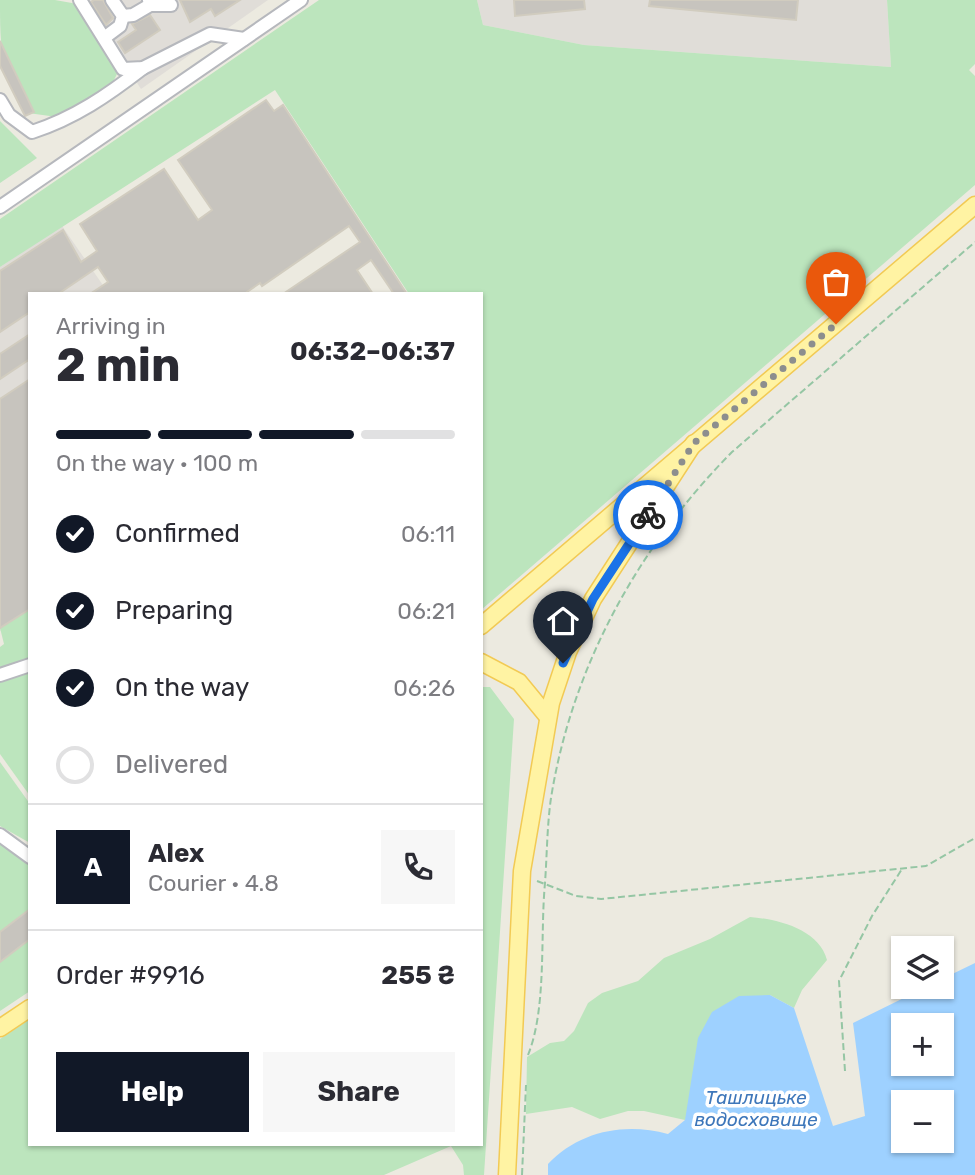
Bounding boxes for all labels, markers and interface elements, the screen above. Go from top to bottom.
pin [806,252,866,324]
icon: bag [817,263,855,301]
text: Arriving in [56,312,166,340]
text: 06:32–06:37 [290,336,455,367]
text: 2 min [56,338,181,393]
text: On the way · 100 m [56,449,258,477]
courier [613,480,683,550]
icon: bike [629,496,667,534]
icon: check [56,515,94,553]
text: Confirmed [115,518,240,549]
text: 06:11 [401,520,455,548]
pin [533,591,593,663]
icon: check [56,592,94,630]
text: Preparing [115,595,233,626]
text: 06:21 [397,597,455,625]
icon: home [544,602,582,640]
icon: check [56,669,94,707]
text: On the way [115,672,249,703]
text: 06:26 [393,674,455,702]
text: Delivered [115,749,228,780]
button: phone [381,830,455,904]
text: Alex [148,838,204,869]
text: A [84,852,102,883]
text: Courier · 4.8 [148,869,279,897]
map controls [891,936,954,1153]
button: layers [891,936,954,999]
text: Order #9916 [56,960,205,991]
text: 255 ₴ [381,960,455,991]
button: + [891,1013,954,1076]
button: Help [56,1052,249,1132]
button: Share [263,1052,455,1132]
water label: Ташлицьке водосховище [694,1086,818,1131]
button: − [891,1090,954,1153]

